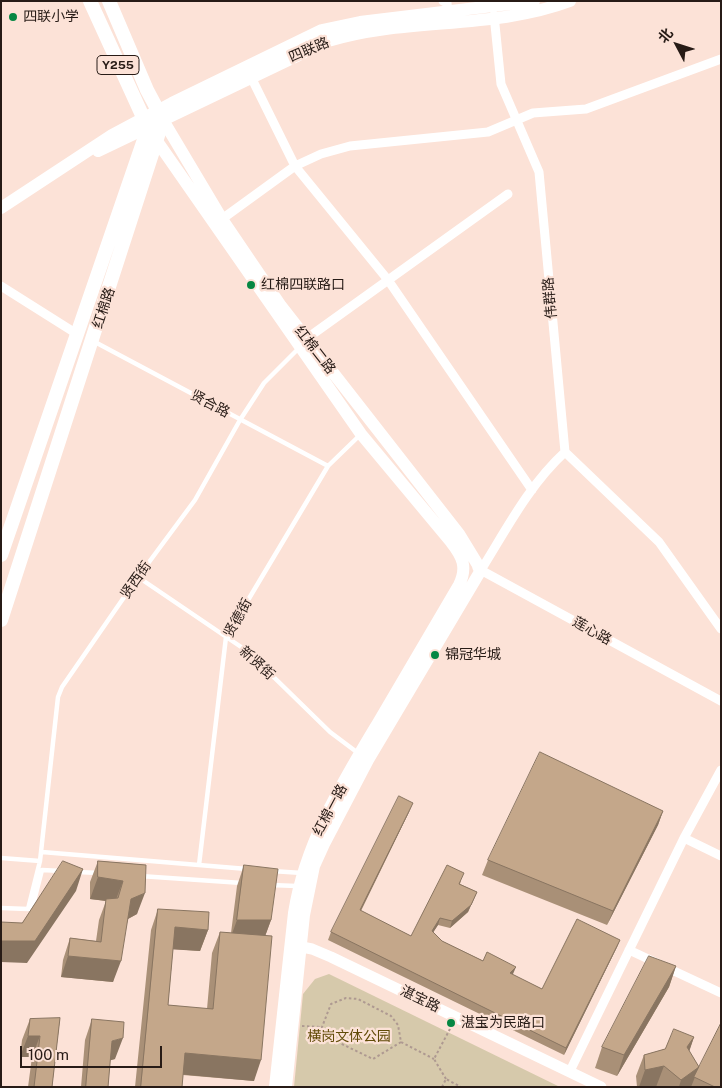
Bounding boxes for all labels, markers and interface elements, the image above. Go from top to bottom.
place label: 四联小学 [23,9,79,25]
marker: 四联小学 [7,11,19,23]
north arrow [652,20,702,70]
text: 北 [655,25,676,46]
street label: 四联路 [286,34,332,66]
road number: Y255 [97,56,139,74]
street label: 伟群路 [540,276,560,320]
place label: 红棉四联路口 [261,277,345,293]
marker: 红棉四联路口 [245,279,257,291]
street label: 红棉路 [90,285,118,331]
street label: 红棉二路 [291,323,339,377]
street label: 贤合路 [188,387,232,421]
street label: 贤西街 [117,558,155,602]
street label: 贤德街 [220,596,256,640]
street label: 莲心路 [570,613,614,649]
street label: 新贤街 [236,643,278,683]
place label: 锦冠华城 [445,647,501,663]
marker: 锦冠华城 [429,649,441,661]
street label: 红棉一路 [309,781,351,839]
street label: 湛宝路 [397,982,443,1016]
place label: 湛宝为民路口 [461,1015,545,1031]
marker: 湛宝为民路口 [445,1017,457,1029]
park label: 横岗文体公园 [307,1029,391,1045]
scale bar [22,1036,165,1068]
text: 100 m [28,1046,69,1063]

